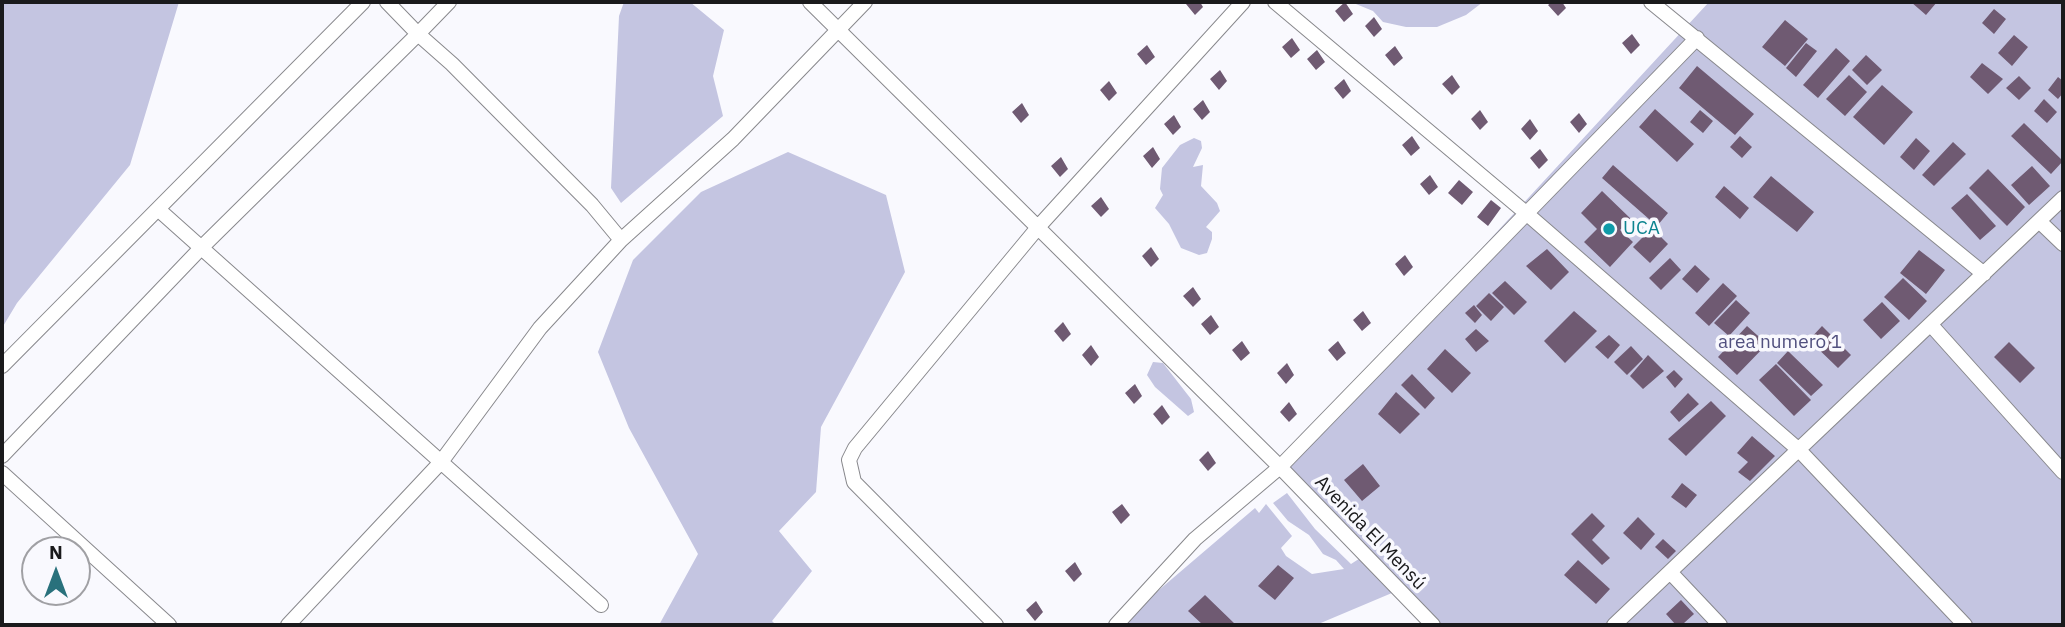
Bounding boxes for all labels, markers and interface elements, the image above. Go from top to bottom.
place label: UCA [1623,218,1660,240]
marker: UCA [1601,221,1617,237]
park label: area numero 1 [1718,332,1842,354]
street label: Avenida El Mensú [1310,471,1430,595]
north arrow [21,536,91,606]
text: N [49,540,63,564]

